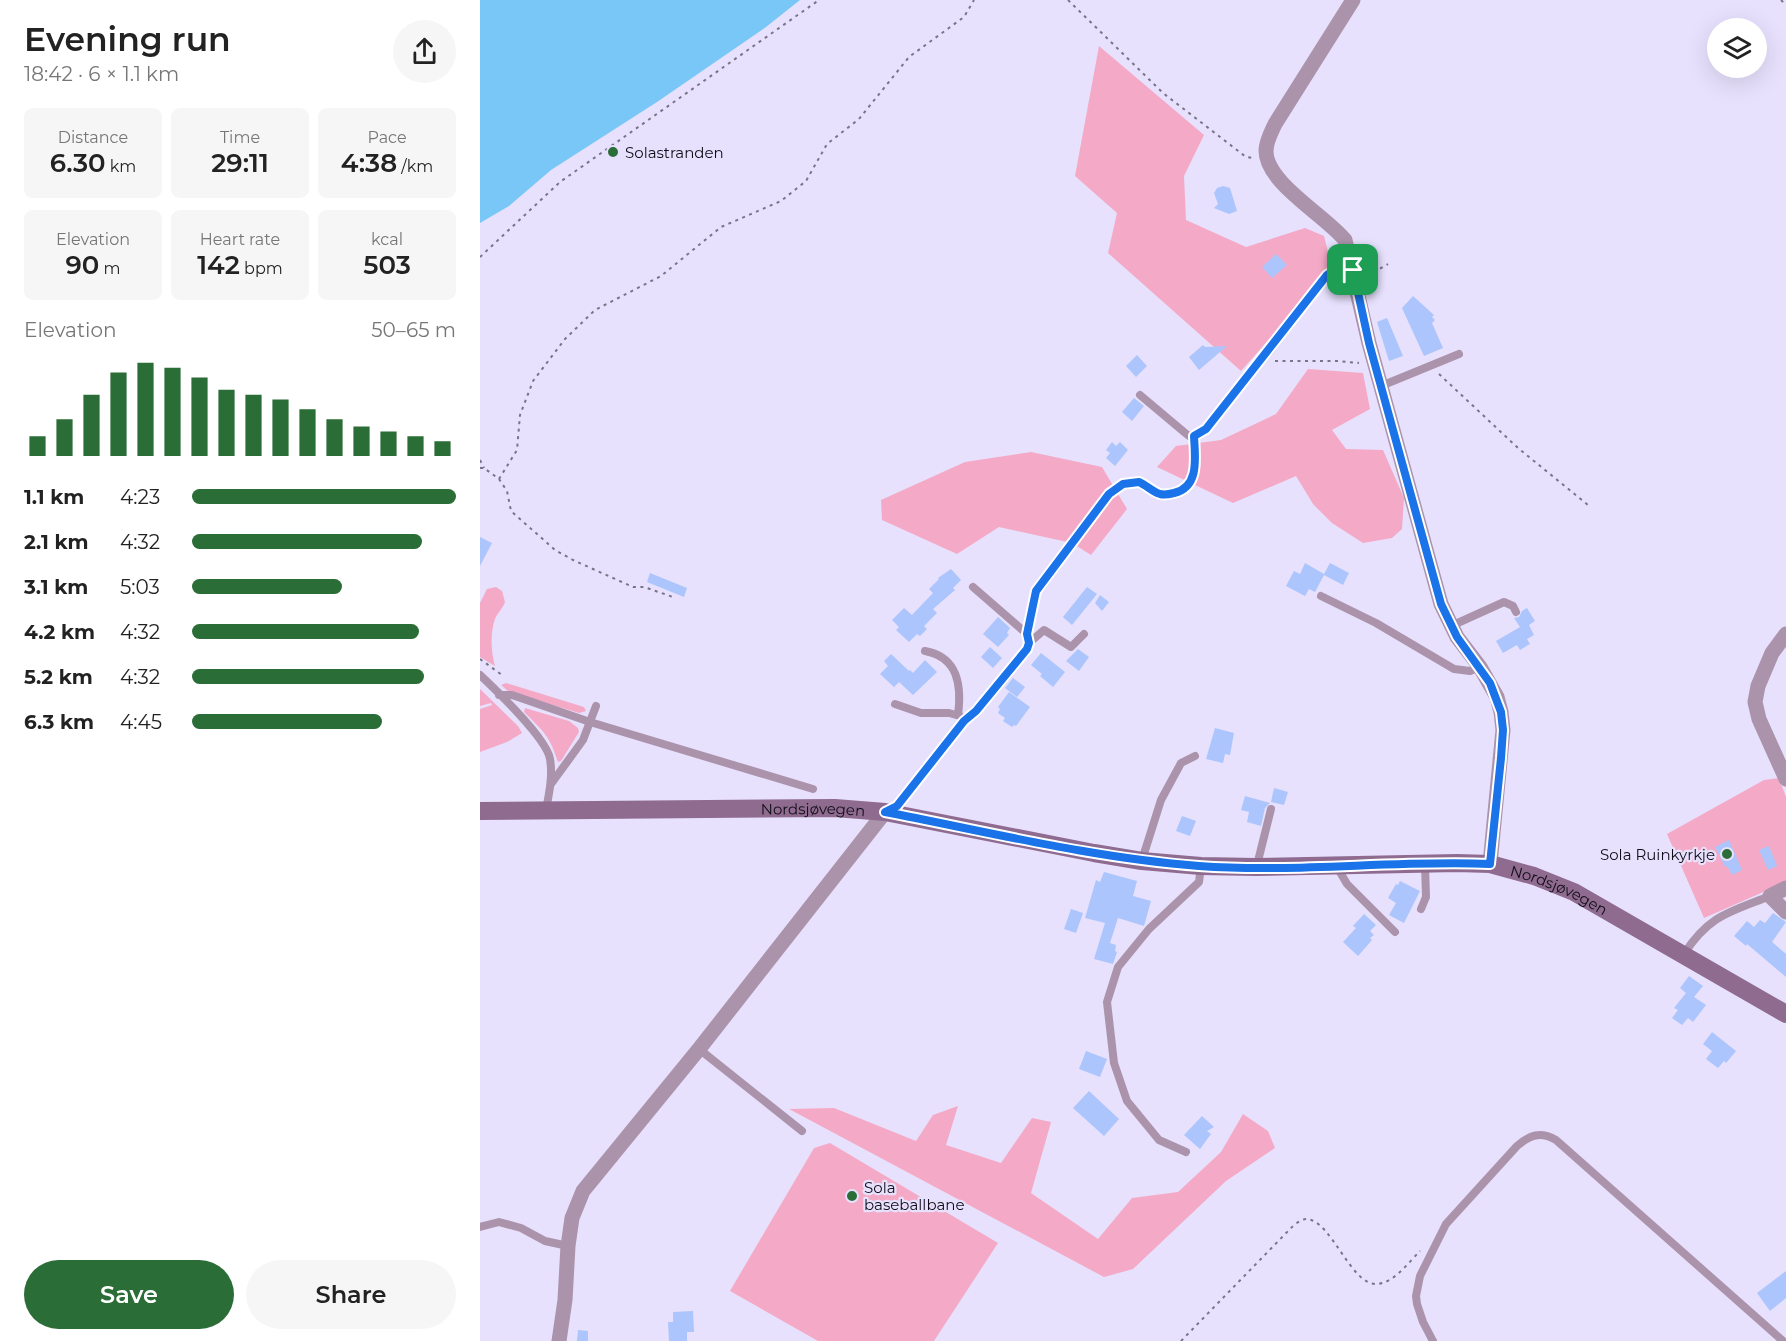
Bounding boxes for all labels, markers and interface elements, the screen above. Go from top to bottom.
map controls [1707,18,1767,78]
button: layers [1707,18,1767,78]
text: Evening run [24,19,231,59]
button: share [393,20,456,83]
text: 18:42 · 6 × 1.1 km [24,62,179,86]
text: Distance [58,128,128,147]
text: Time [220,128,260,147]
text: Pace [367,128,407,147]
place label: Solastranden [625,143,724,162]
marker: Solastranden [606,145,620,159]
text: 6.30 [50,147,106,179]
text: 29:11 [211,147,269,179]
text: 4:38 [341,147,397,179]
text: km [106,157,136,176]
text: /km [397,157,433,176]
text: Elevation [56,230,130,249]
text: Heart rate [200,230,280,249]
text: kcal [371,230,403,249]
pin [1327,244,1378,295]
text: 90 [66,249,99,281]
text: 142 [197,249,240,281]
text: 503 [363,249,411,281]
icon: arrive [1336,253,1369,286]
text: m [99,259,120,278]
text: bpm [240,259,283,278]
text: Elevation [24,318,116,342]
text: 50–65 m [371,318,456,342]
text: 1.1 km [24,485,84,509]
text: 4:23 [120,485,160,509]
text: 2.1 km [24,530,88,554]
text: 4:32 [120,530,160,554]
text: 3.1 km [24,575,88,599]
text: 5:03 [120,575,160,599]
text: 4.2 km [24,620,95,644]
text: 4:32 [120,620,160,644]
text: 5.2 km [24,665,93,689]
text: 4:32 [120,665,160,689]
text: 6.3 km [24,710,94,734]
text: 4:45 [120,710,162,734]
street label: Nordsjøvegen [761,798,866,820]
place label: Sola Ruinkyrkje [1600,845,1715,864]
marker: Sola Ruinkyrkje [1720,847,1734,861]
street label: Nordsjøvegen [1508,861,1611,919]
place label: Sola baseballbane [864,1178,965,1214]
marker: Sola baseballbane [845,1189,859,1203]
button: Save [24,1260,234,1329]
button: Share [246,1260,456,1329]

